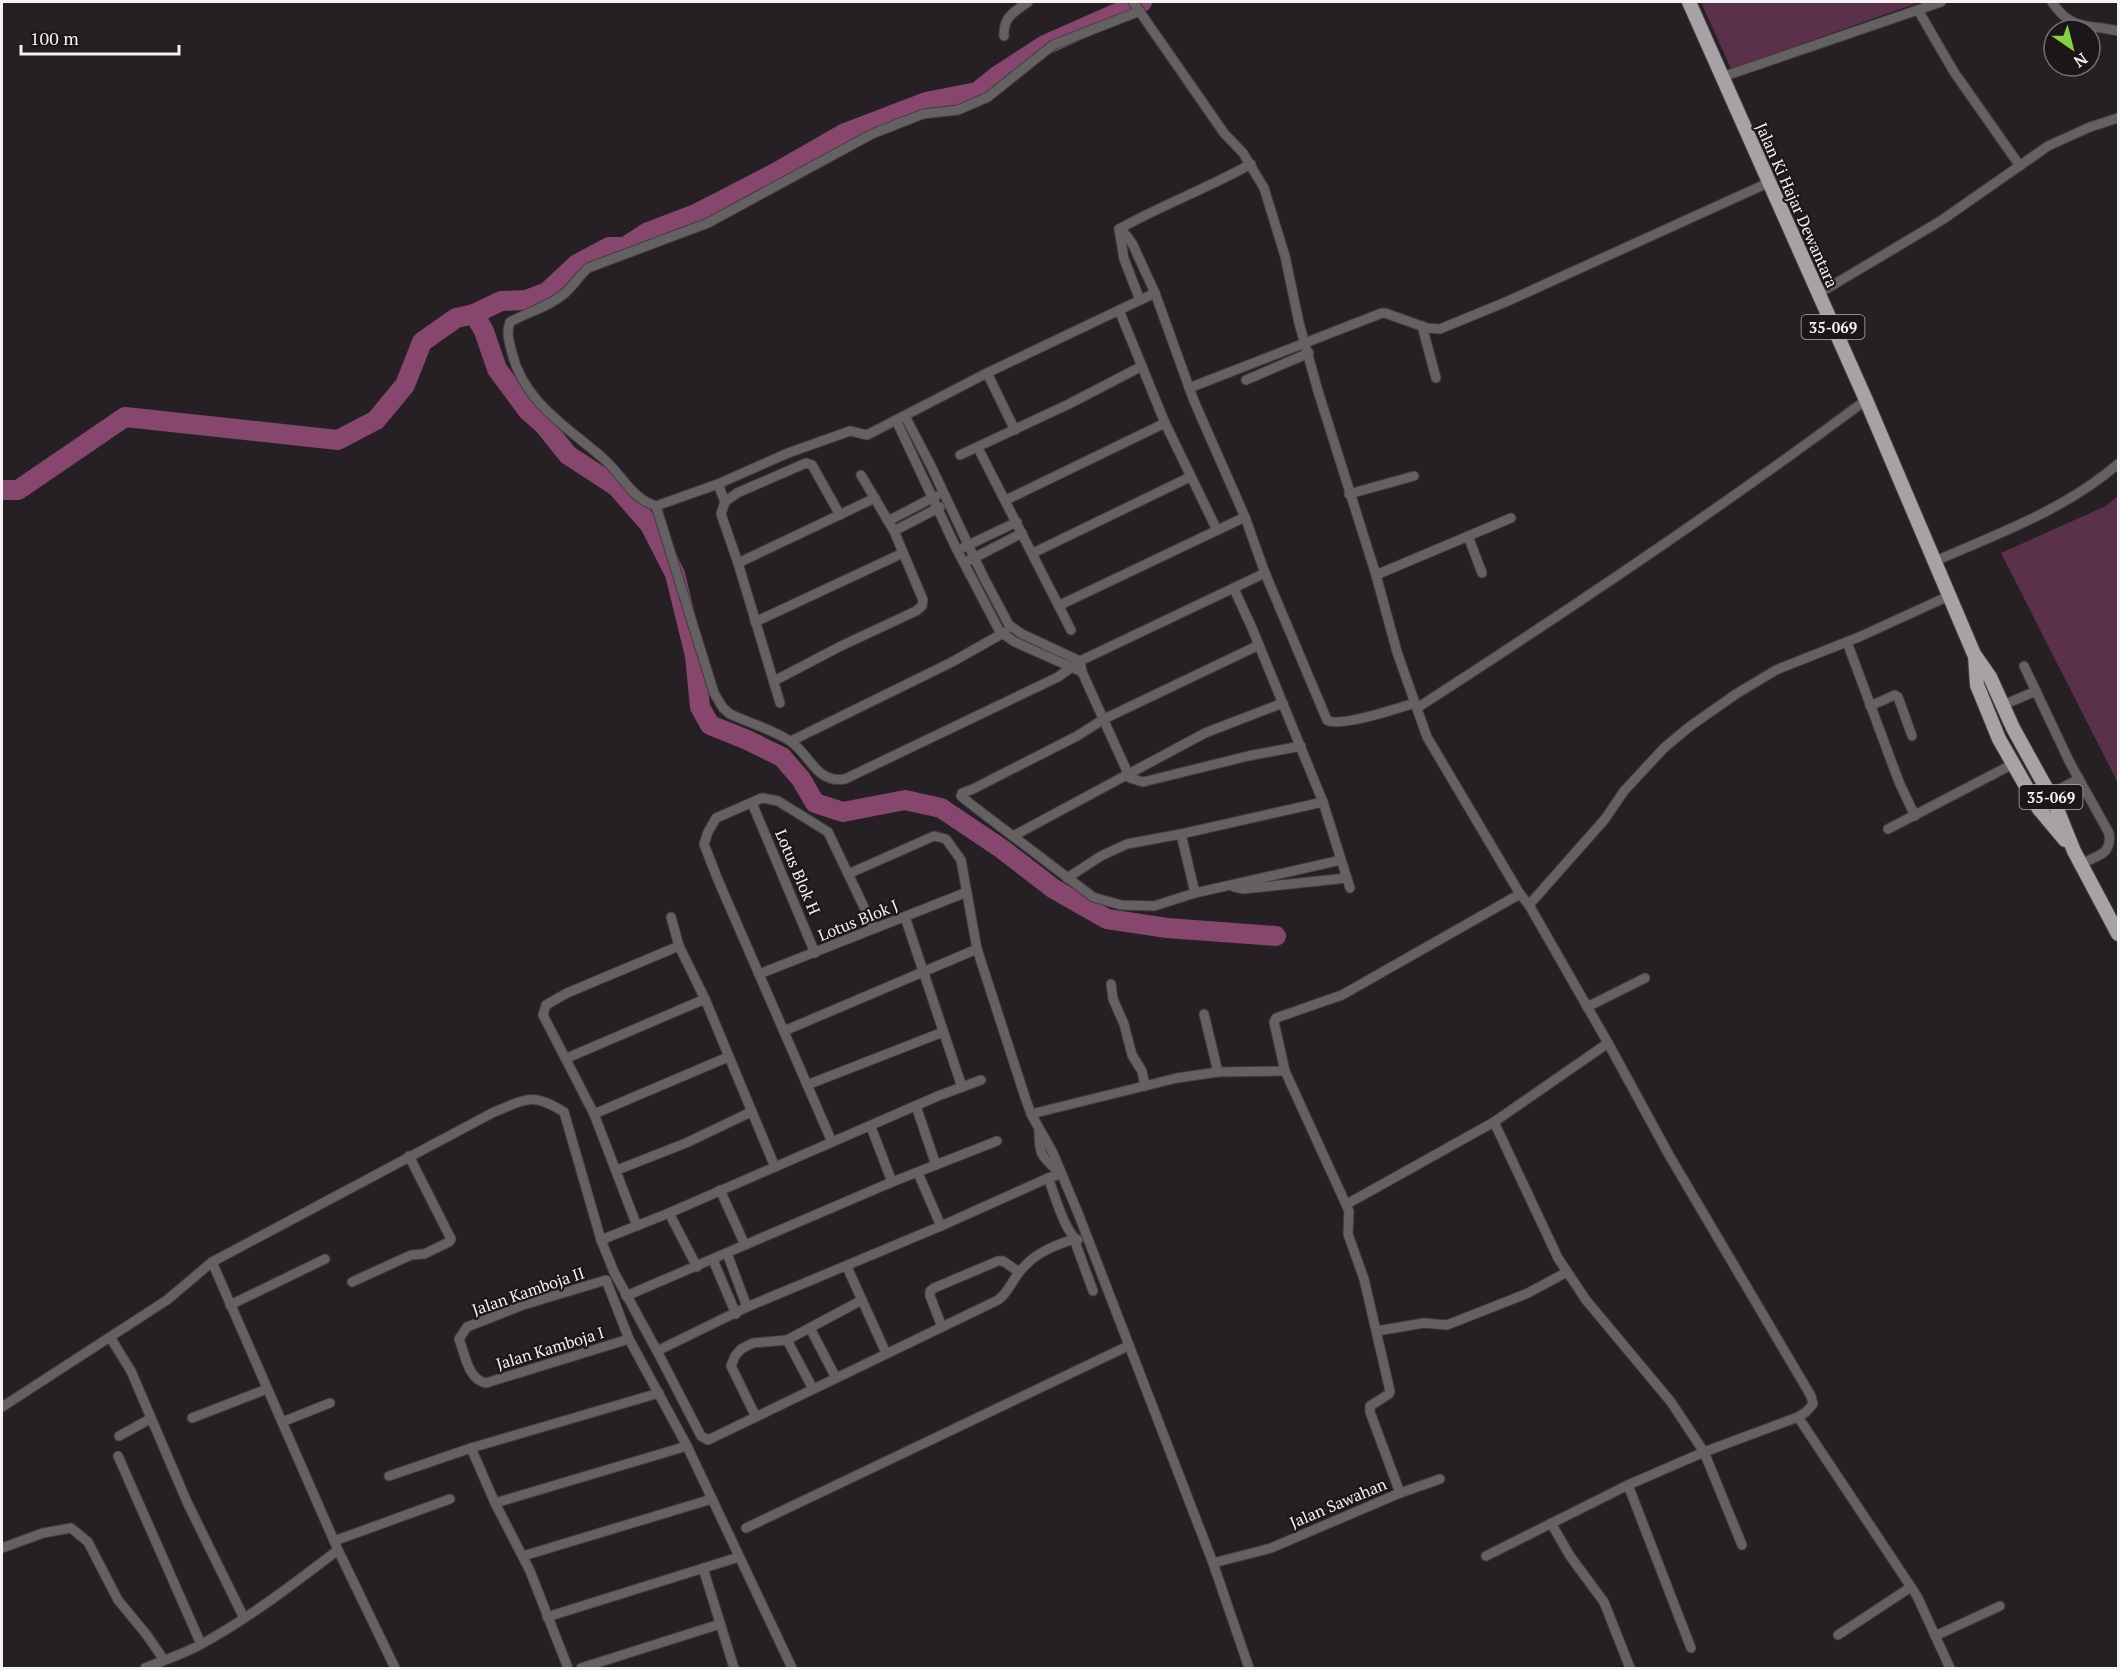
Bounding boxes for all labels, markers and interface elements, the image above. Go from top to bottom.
scale bar [21,18,178,56]
north arrow [2042,18,2102,78]
text: 100 m [30,26,79,50]
text: N [2069,48,2092,73]
street label: Jalan Ki Hajar Dewantara [1751,119,1843,291]
road number: 35-069 [1802,315,1864,339]
road number: 35-069 [2020,785,2082,809]
street label: Lotus Blok H [770,826,826,918]
street label: Lotus Blok J [815,894,901,946]
street label: Jalan Kamboja II [469,1261,587,1321]
street label: Jalan Kamboja I [493,1321,607,1375]
street label: Jalan Sawahan [1286,1473,1390,1533]

